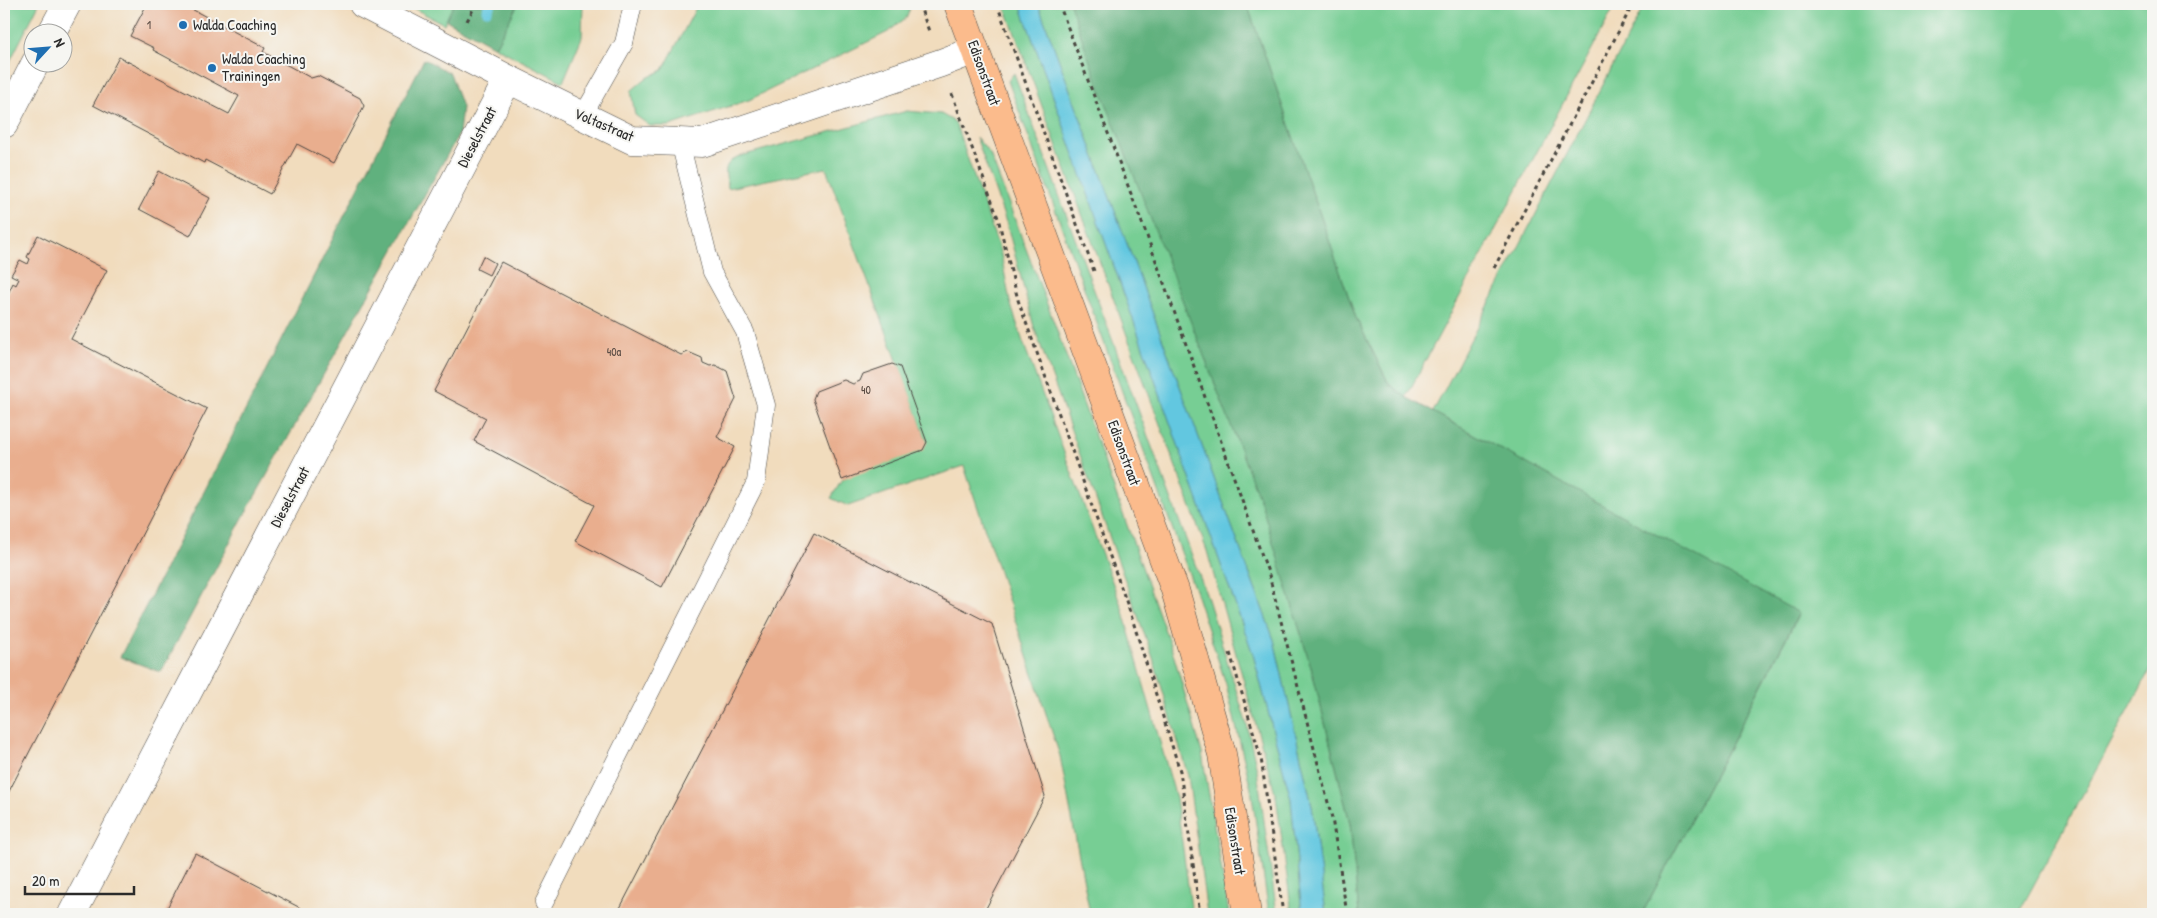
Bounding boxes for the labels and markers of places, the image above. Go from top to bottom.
place label: Walda Coaching [193,14,277,35]
marker: Walda Coaching [177,19,189,31]
place label: Walda Coaching Trainingen [222,48,306,86]
marker: Walda Coaching Trainingen [206,62,218,74]

